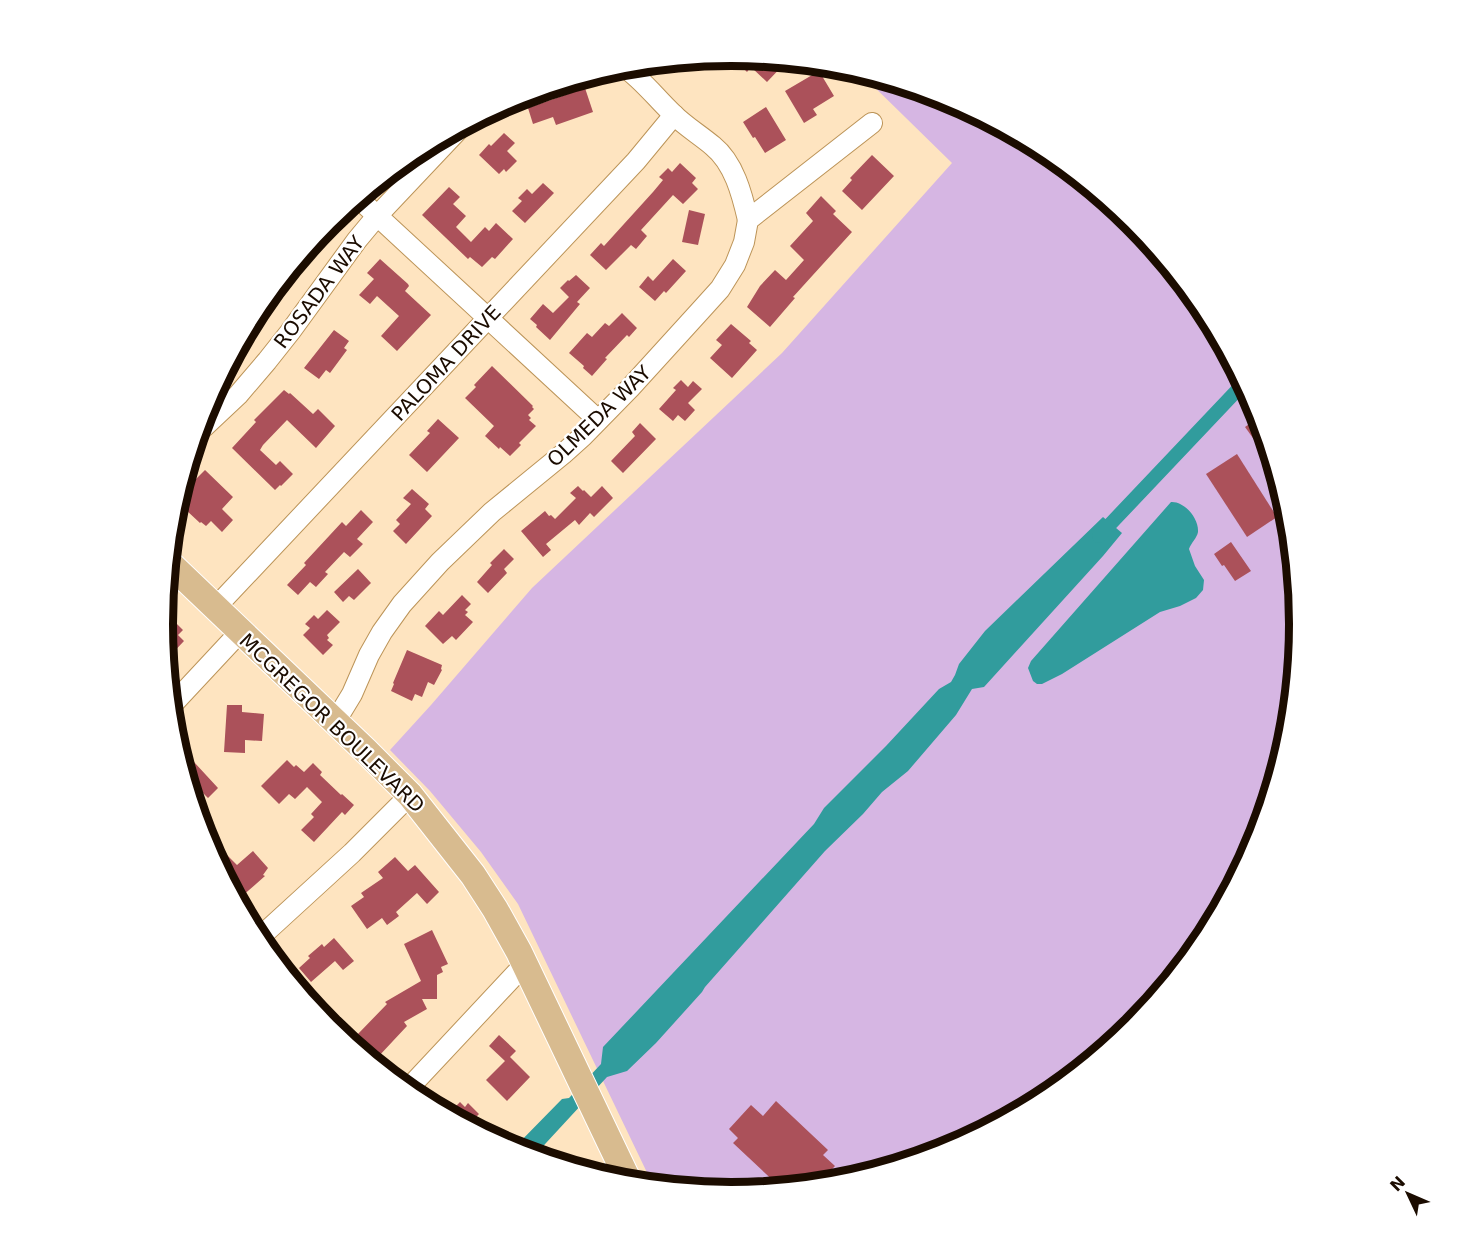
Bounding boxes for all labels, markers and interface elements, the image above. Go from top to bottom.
street label: ROSADA WAY [269,230,370,353]
street label: PALOMA DRIVE [386,300,506,426]
street label: OLMEDA WAY [542,360,656,471]
street label: MCGREGOR BOULEVARD [235,628,429,818]
north arrow [1378,1164,1438,1224]
text: N [1386,1173,1409,1195]

